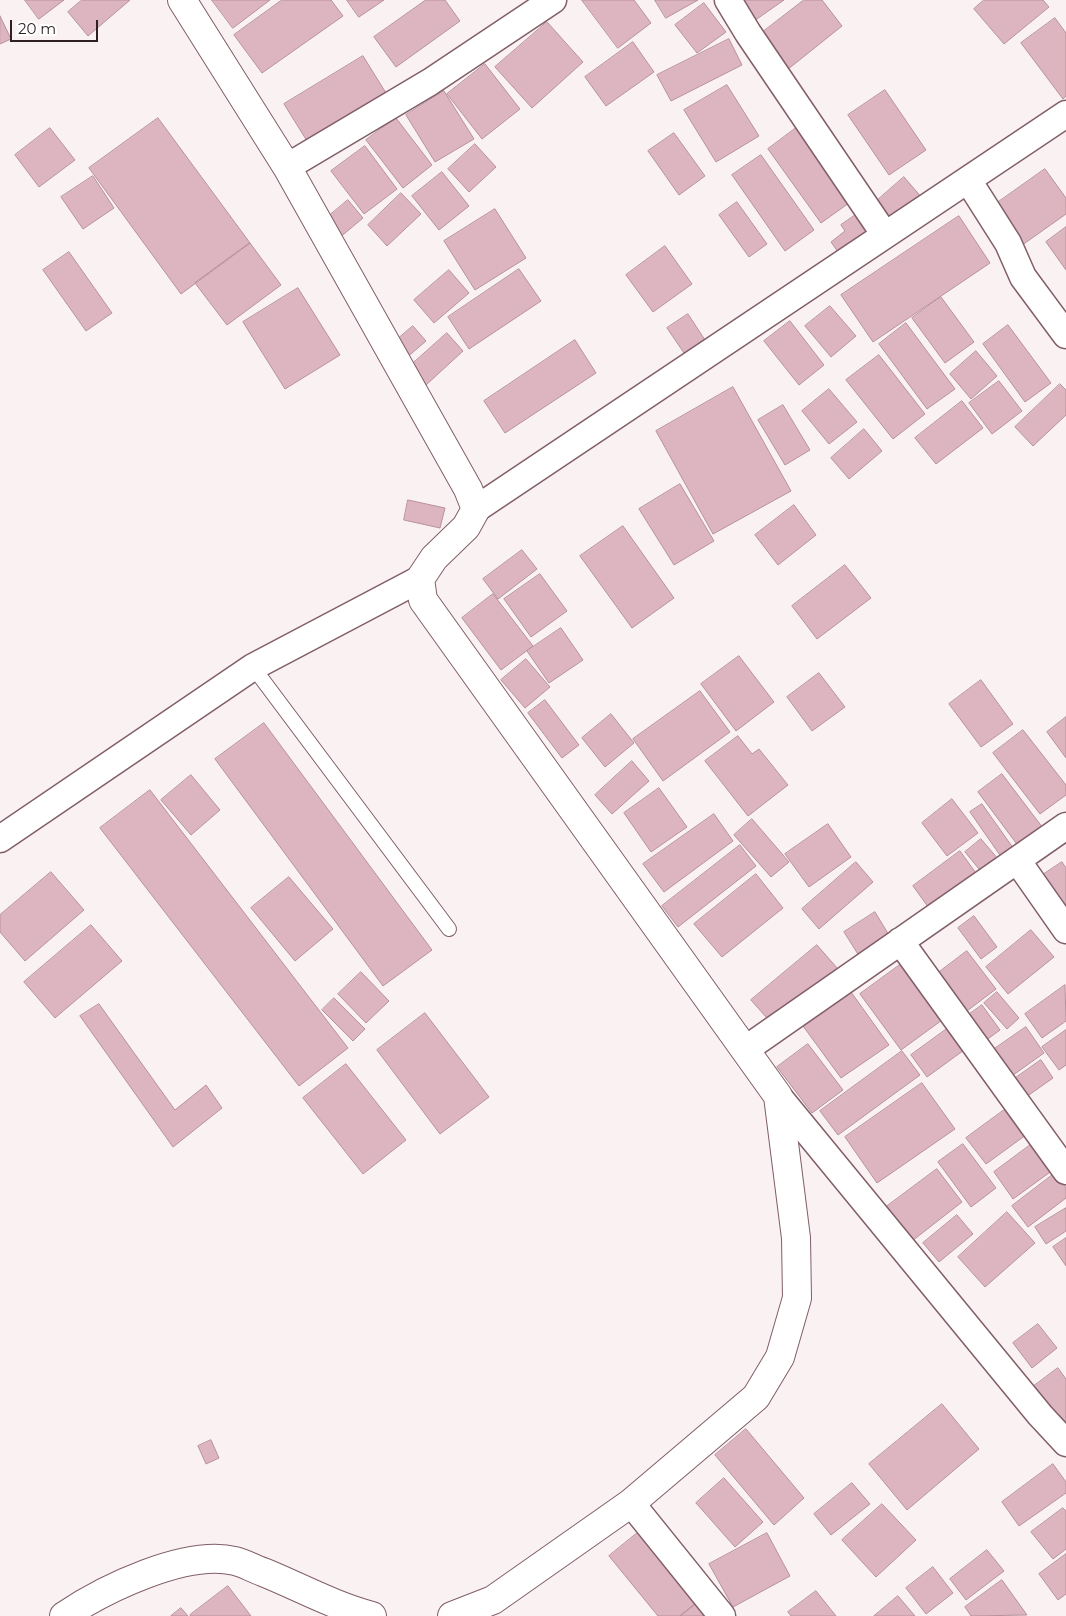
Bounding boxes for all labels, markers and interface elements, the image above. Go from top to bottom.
scale bar [12,10,100,42]
text: 20 m [18,19,56,38]

